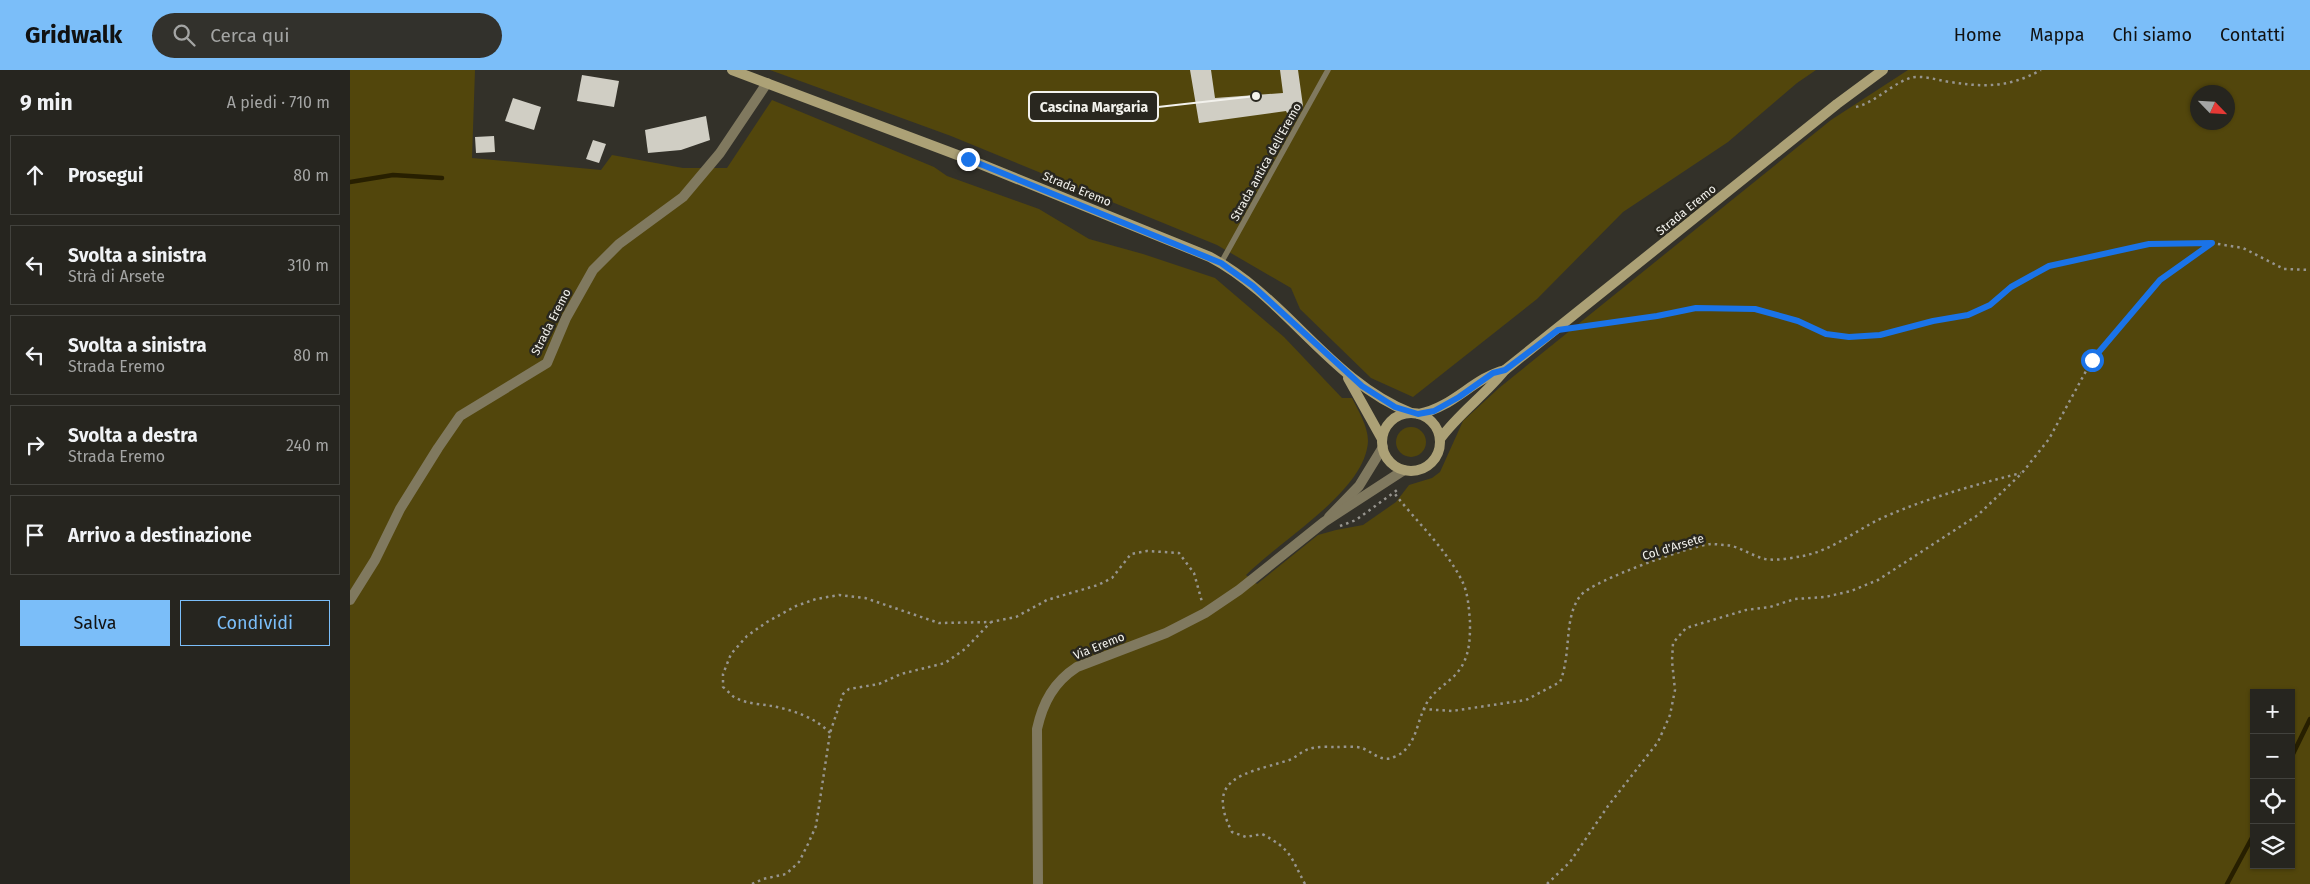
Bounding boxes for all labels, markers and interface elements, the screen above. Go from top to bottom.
search box [152,13,502,58]
text: Gridwalk [25,21,122,49]
icon: search [170,21,198,49]
text: Cerca qui [210,24,290,47]
text: Home [1954,24,2002,46]
text: Mappa [2030,24,2084,46]
text: Chi siamo [2112,24,2192,46]
text: Contatti [2220,24,2285,46]
north arrow [2190,85,2235,130]
text: 9 min [20,90,73,116]
callout: Cascina Margaria [1029,92,1158,121]
text: A piedi · 710 m [227,93,330,112]
text: Cascina Margaria [1040,99,1148,116]
street label: Strada antica dell'Eremo [1228,101,1304,223]
route end [957,148,980,171]
icon: ahead [21,161,49,189]
text: Prosegui [68,164,143,187]
text: 80 m [293,166,329,185]
street label: Strada Eremo [1041,169,1113,209]
street label: Strada Eremo [1653,182,1719,238]
text: Svolta a sinistra [68,244,207,267]
icon: left [21,251,49,279]
text: 310 m [288,256,329,275]
text: Strà di Arsete [68,267,165,286]
street label: Strada Eremo [528,286,574,358]
text: Svolta a sinistra [68,334,207,357]
icon: left [21,341,49,369]
text: 80 m [293,346,329,365]
route start [2081,349,2104,372]
text: Strada Eremo [68,357,165,376]
text: Svolta a destra [68,424,198,447]
icon: right [21,431,49,459]
text: 240 m [286,436,329,455]
text: Strada Eremo [68,447,165,466]
icon: arrive [21,521,49,549]
text: Arrivo a destinazione [68,524,252,547]
street label: Col d'Arsete [1640,531,1706,563]
button: Salva [20,600,170,646]
button: Condividi [180,600,330,646]
street label: Via Eremo [1071,629,1127,663]
map controls [2250,689,2295,869]
button: + [2250,689,2295,734]
button: − [2250,734,2295,779]
button: locate [2250,779,2295,824]
button: layers [2250,824,2295,869]

